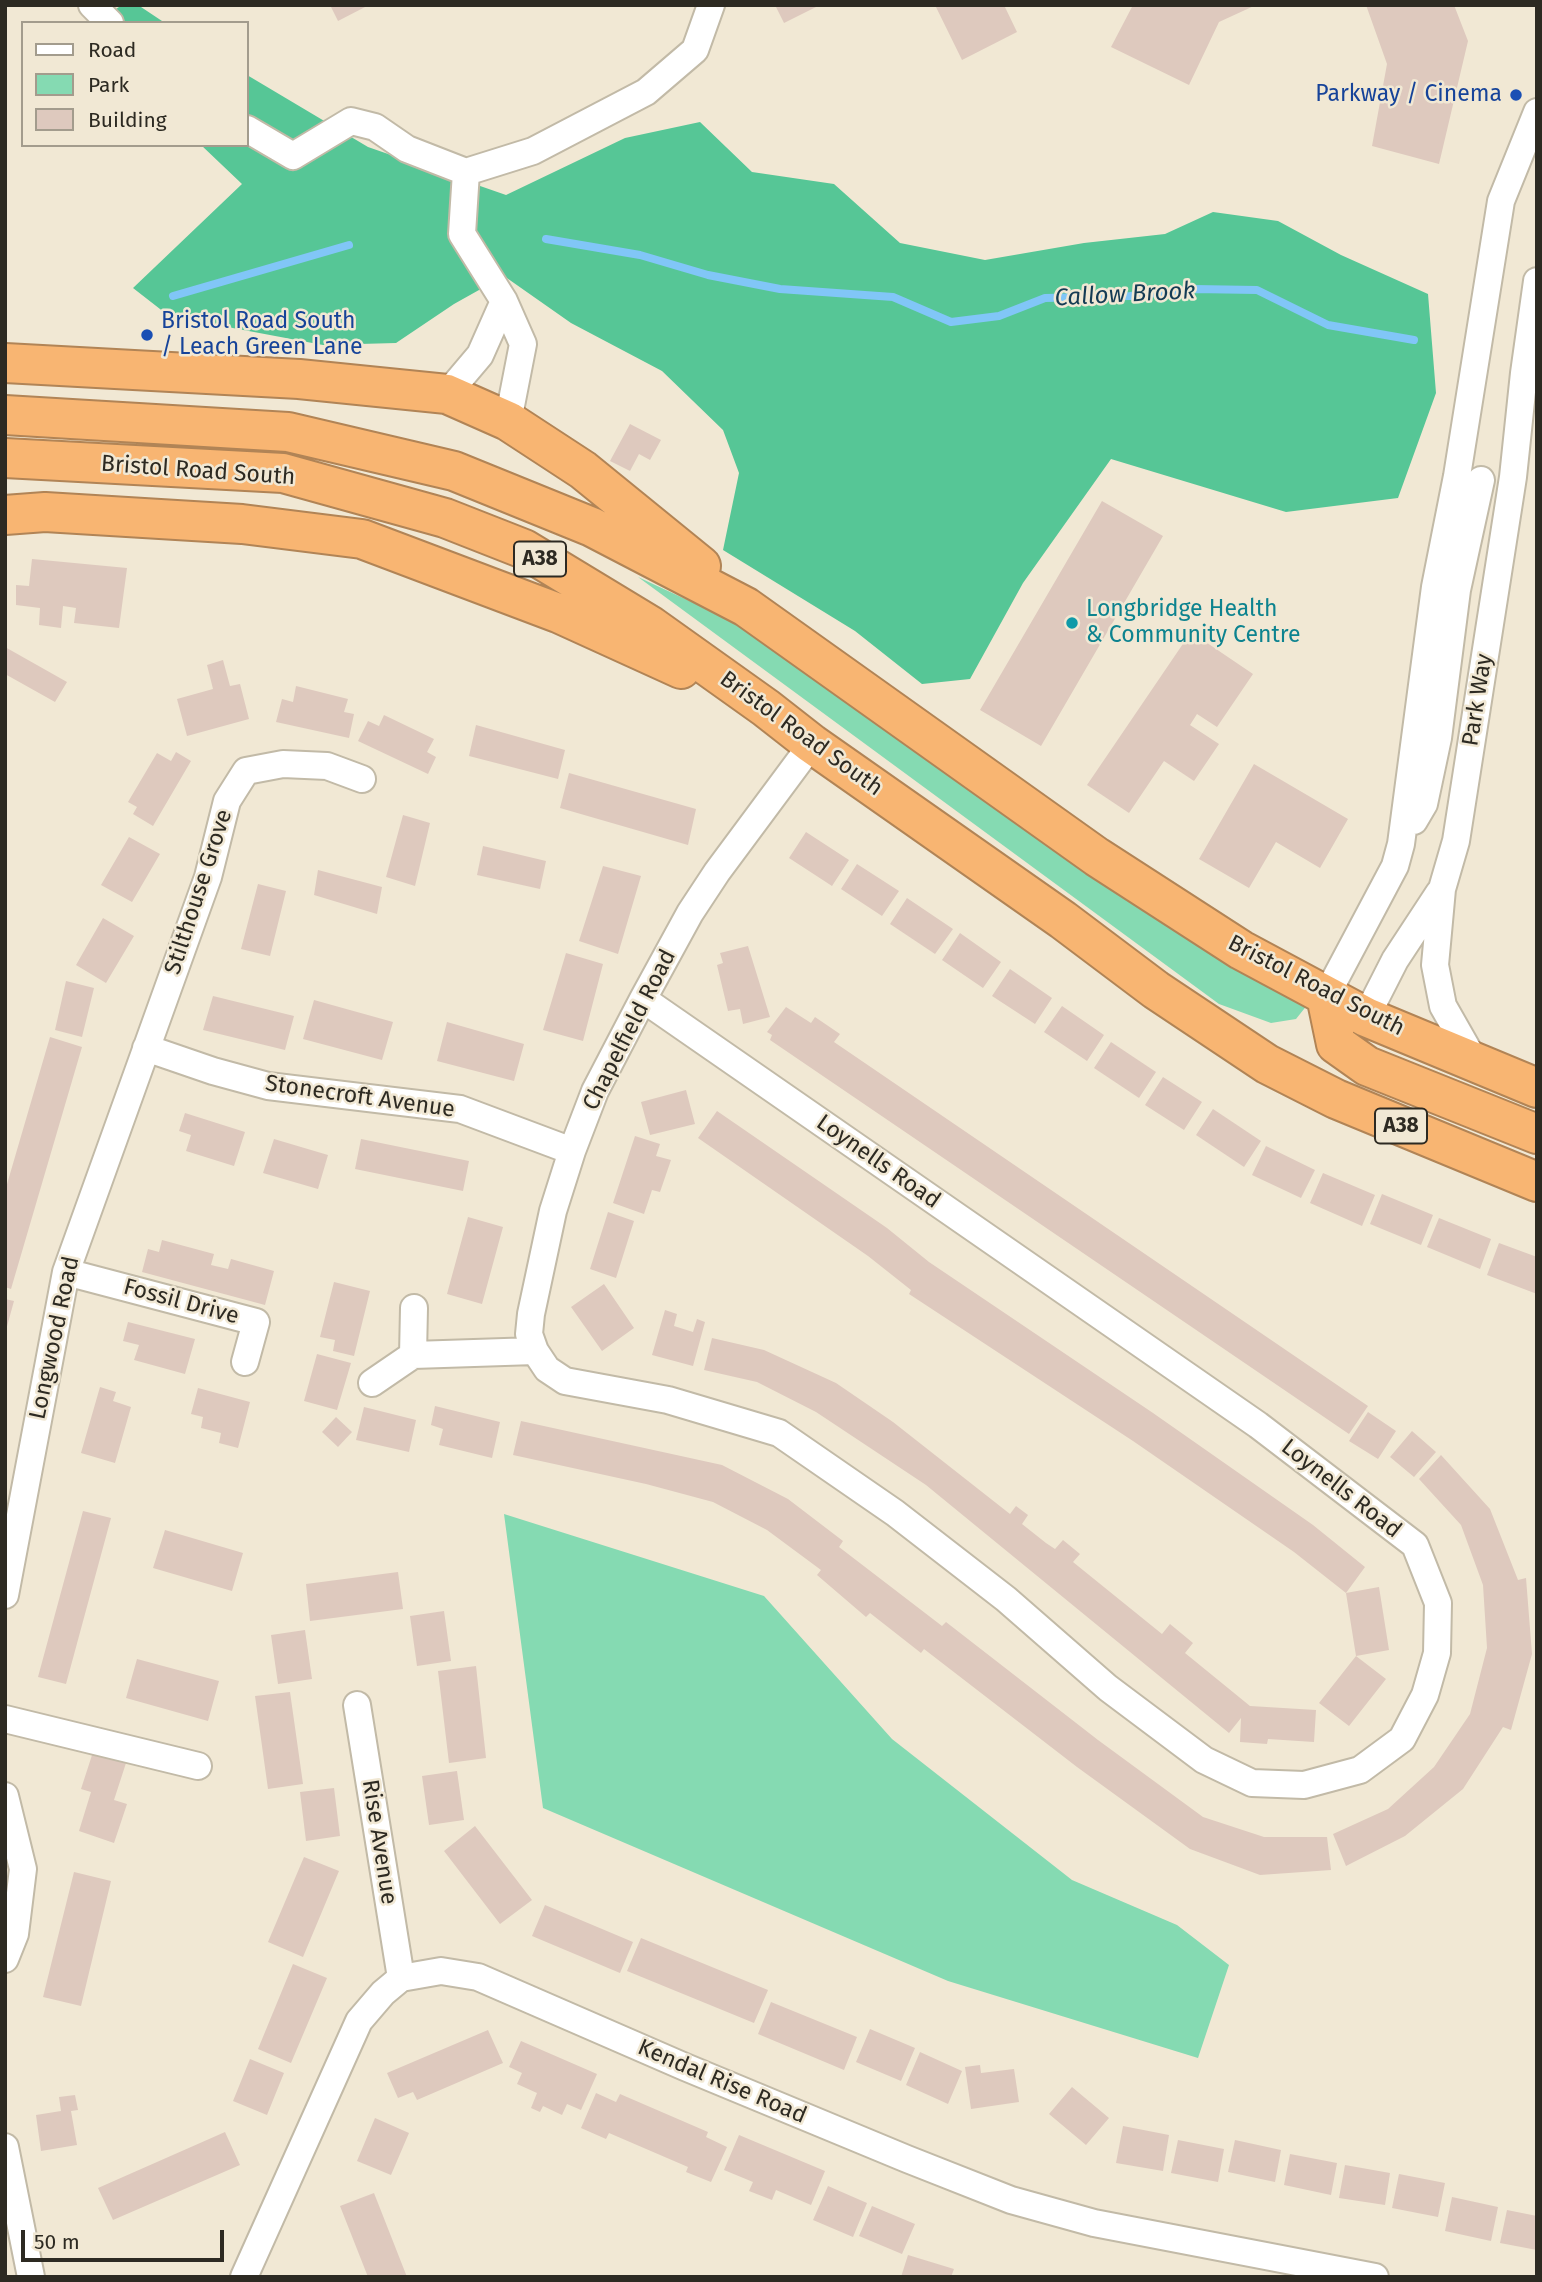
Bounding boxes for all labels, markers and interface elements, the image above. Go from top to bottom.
legend [21,21,248,147]
text: Road [88,37,136,63]
text: Park [88,72,129,98]
place label: Parkway / Cinema [1315,81,1502,109]
marker: Parkway / Cinema [1508,87,1524,103]
text: Building [88,107,167,133]
water label: Callow Brook [1054,277,1196,313]
place label: Bristol Road South / Leach Green Lane [161,308,362,362]
marker: Bristol Road South / Leach Green Lane [139,327,155,343]
street label: Bristol Road South [100,450,296,492]
road number: A38 [514,542,566,576]
place label: Longbridge Health & Community Centre [1086,596,1301,650]
marker: Longbridge Health & Community Centre [1064,615,1080,631]
street label: Park Way [1457,652,1499,748]
street label: Bristol Road South [714,666,888,802]
street label: Stilthouse Grove [159,806,239,978]
street label: Bristol Road South [1223,930,1409,1042]
street label: Chapelfield Road [578,945,682,1115]
street label: Stonecroft Avenue [264,1070,456,1124]
road number: A38 [1375,1108,1427,1144]
street label: Loynells Road [811,1109,945,1215]
street label: Longwood Road [24,1254,86,1422]
street label: Fossil Drive [120,1273,242,1331]
street label: Loynells Road [1275,1434,1407,1544]
street label: Rise Avenue [356,1778,402,1906]
street label: Kendal Rise Road [633,2034,811,2130]
scale bar [24,2216,228,2260]
text: 50 m [34,2229,80,2255]

